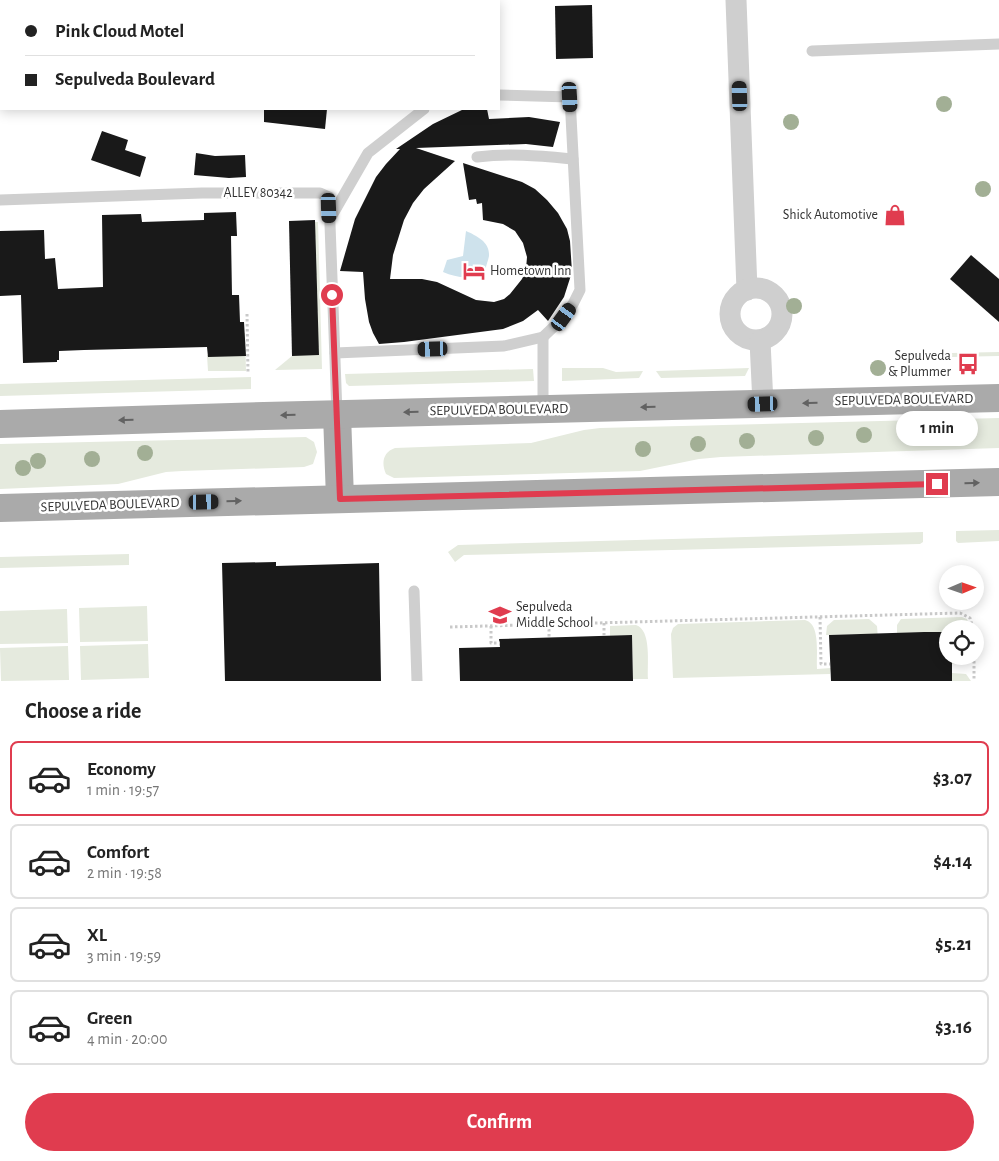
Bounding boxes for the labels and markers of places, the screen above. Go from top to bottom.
shop icon: Shick Automotive [882,202,908,228]
place label: Shick Automotive [783,208,878,222]
hotel icon: Hometown Inn [461,258,487,284]
place label: Hometown Inn [490,264,572,278]
place label: Sepulveda & Plummer [888,349,952,379]
bus stop icon: Sepulveda & Plummer [955,351,981,377]
place label: Sepulveda Middle School [516,600,593,630]
school or university icon: Sepulveda Middle School [487,602,513,628]

